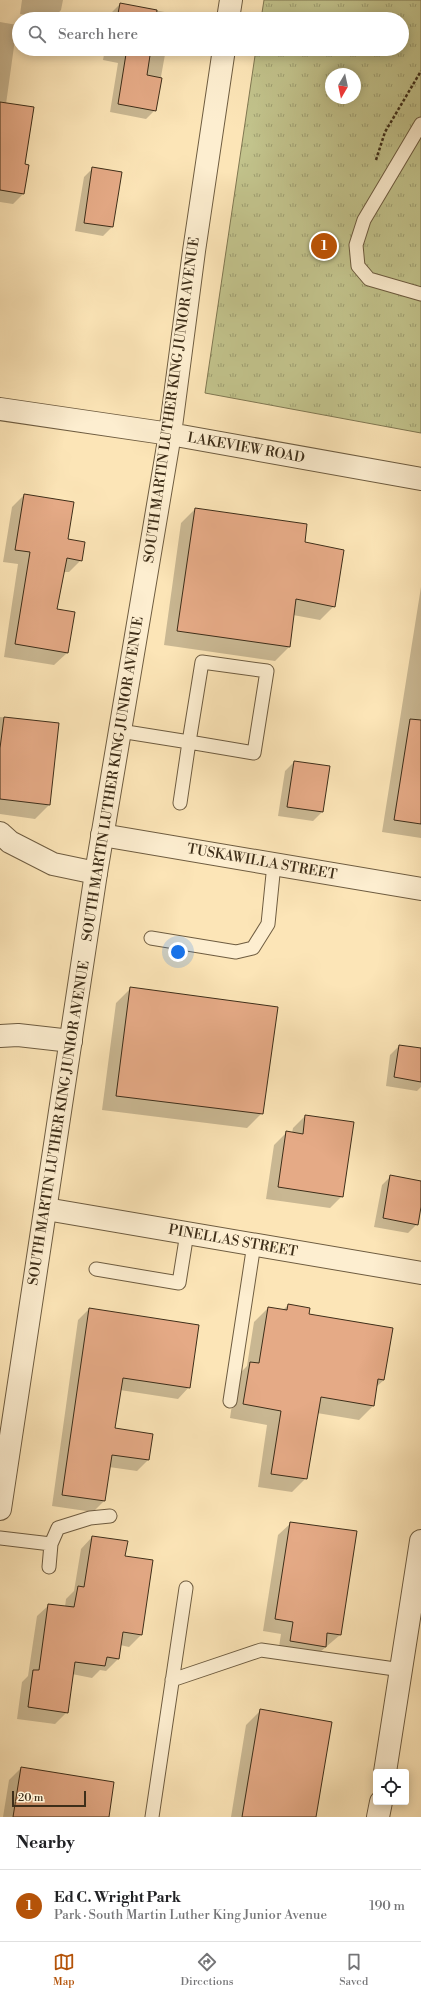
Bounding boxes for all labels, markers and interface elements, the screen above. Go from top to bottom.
search box [12,12,409,56]
icon: search [26,23,48,45]
text: Search here [58,25,138,44]
north arrow [325,68,361,104]
pin: 1 [311,231,337,261]
street label: SOUTH MARTIN LUTHER KING JUNIOR AVENUE [140,236,204,564]
street label: LAKEVIEW ROAD [186,429,306,467]
street label: SOUTH MARTIN LUTHER KING JUNIOR AVENUE [78,615,148,943]
street label: TUSKAWILLA STREET [186,840,339,884]
your location [168,942,188,962]
street label: SOUTH MARTIN LUTHER KING JUNIOR AVENUE [24,959,94,1287]
street label: PINELLAS STREET [167,1221,299,1261]
map controls [373,1769,409,1805]
button: locate [373,1769,409,1805]
scale bar [12,1789,86,1808]
text: 20 m [18,1791,43,1805]
text: Nearby [16,1832,75,1854]
text: Ed C. Wright Park [54,1888,181,1907]
text: 1 [26,1898,32,1914]
text: 190 m [369,1898,405,1914]
text: Park · South Martin Luther King Junior Avenue [54,1907,327,1923]
tab: Map [53,1951,75,1989]
tab: Directions [181,1951,234,1989]
tab: Saved [339,1951,368,1989]

